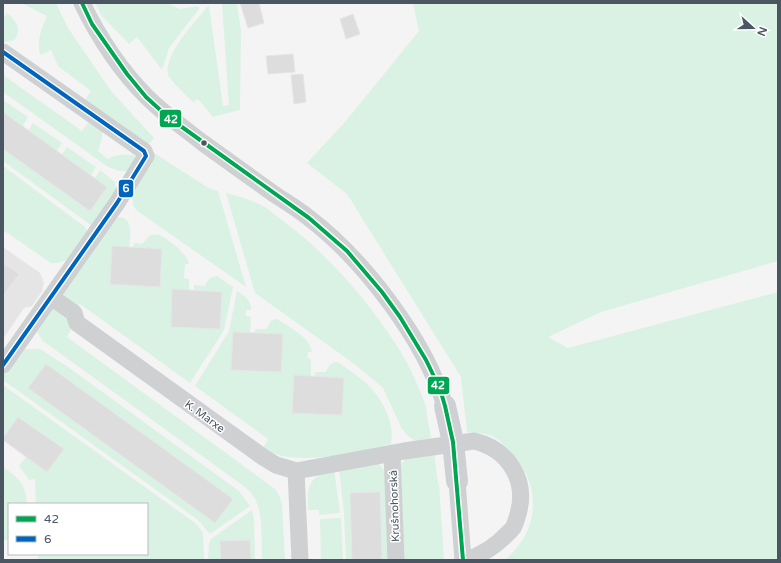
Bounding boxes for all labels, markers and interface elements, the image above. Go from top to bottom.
north arrow [733,8,773,48]
text: N [754,25,770,38]
line badge: 42 [159,109,182,128]
text: 42 [164,113,178,126]
unlabelled marker [199,138,209,148]
line badge: 6 [118,179,134,198]
text: 6 [123,182,130,195]
line badge: 42 [427,376,450,395]
text: 42 [431,379,445,392]
street label: K. Marxe [182,398,227,435]
street label: Krušnohorská [387,470,402,542]
legend [8,503,148,555]
text: 42 [44,512,59,526]
text: 6 [44,532,52,546]

